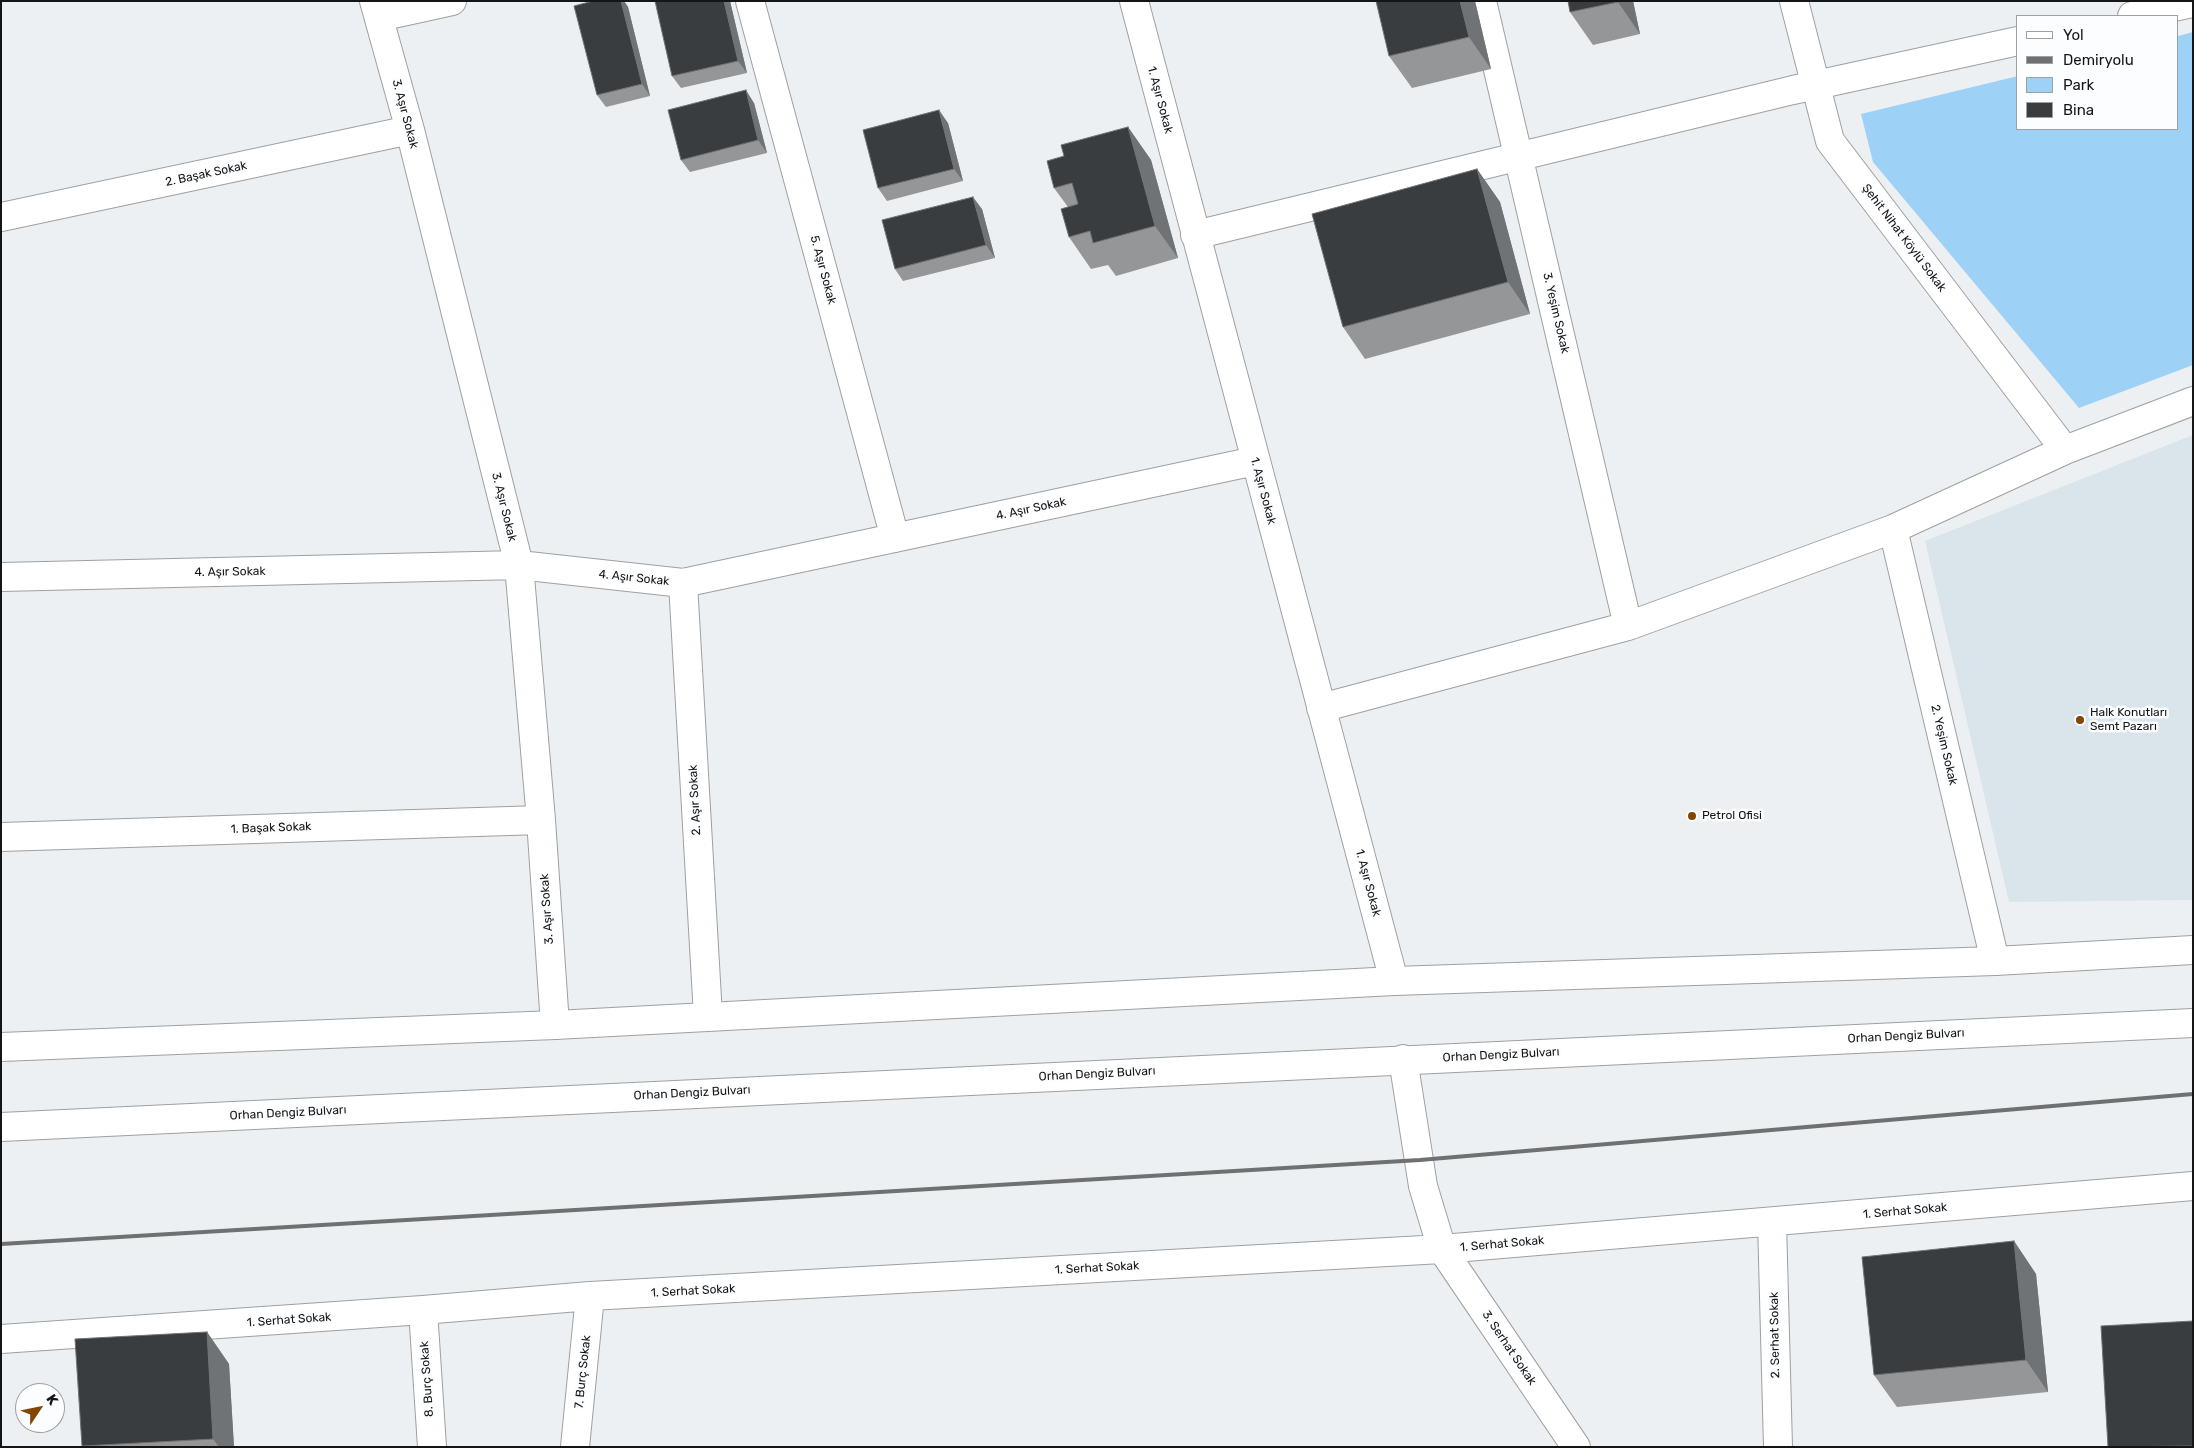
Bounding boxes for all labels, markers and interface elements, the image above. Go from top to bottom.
legend [2016,15,2179,130]
text: Yol [2063,26,2084,44]
text: Demiryolu [2063,51,2134,69]
street label: 1. Aşır Sokak [1144,65,1176,135]
text: Park [2063,76,2094,94]
street label: 3. Aşır Sokak [389,78,421,150]
text: Bina [2063,101,2094,119]
street label: 2. Başak Sokak [164,158,248,190]
street label: Şehit Nihat Köylü Sokak [1859,181,1949,295]
street label: 5. Aşır Sokak [807,234,839,306]
street label: 3. Yeşim Sokak [1540,271,1572,355]
street label: 1. Aşır Sokak [1247,456,1279,526]
street label: 3. Aşır Sokak [488,471,520,543]
street label: 4. Aşır Sokak [995,495,1067,523]
street label: 4. Aşır Sokak [194,564,266,580]
street label: 4. Aşır Sokak [598,567,670,589]
street label: 2. Yeşim Sokak [1928,703,1960,787]
place label: Halk Konutları Semt Pazarı [2090,706,2167,734]
marker: Halk Konutları Semt Pazarı [2074,714,2086,726]
street label: 2. Aşır Sokak [686,764,704,836]
place label: Petrol Ofisi [1702,809,1762,823]
marker: Petrol Ofisi [1686,810,1698,822]
street label: 1. Başak Sokak [230,819,312,837]
street label: 1. Aşır Sokak [1352,848,1384,918]
street label: 3. Aşır Sokak [537,873,557,945]
street label: Orhan Dengiz Bulvarı [1847,1026,1965,1046]
street label: Orhan Dengiz Bulvarı [1442,1045,1560,1065]
street label: Orhan Dengiz Bulvarı [1038,1064,1156,1084]
street label: Orhan Dengiz Bulvarı [633,1083,751,1103]
street label: Orhan Dengiz Bulvarı [229,1103,347,1123]
street label: 1. Serhat Sokak [1862,1200,1948,1222]
street label: 1. Serhat Sokak [1459,1233,1545,1255]
street label: 1. Serhat Sokak [1054,1259,1140,1277]
street label: 1. Serhat Sokak [650,1282,736,1300]
street label: 2. Serhat Sokak [1767,1292,1783,1378]
street label: 3. Serhat Sokak [1479,1308,1539,1388]
street label: 1. Serhat Sokak [246,1310,332,1330]
street label: 7. Burç Sokak [572,1335,594,1409]
street label: 8. Burç Sokak [417,1341,437,1417]
north arrow [15,1383,65,1433]
text: K [42,1391,62,1408]

